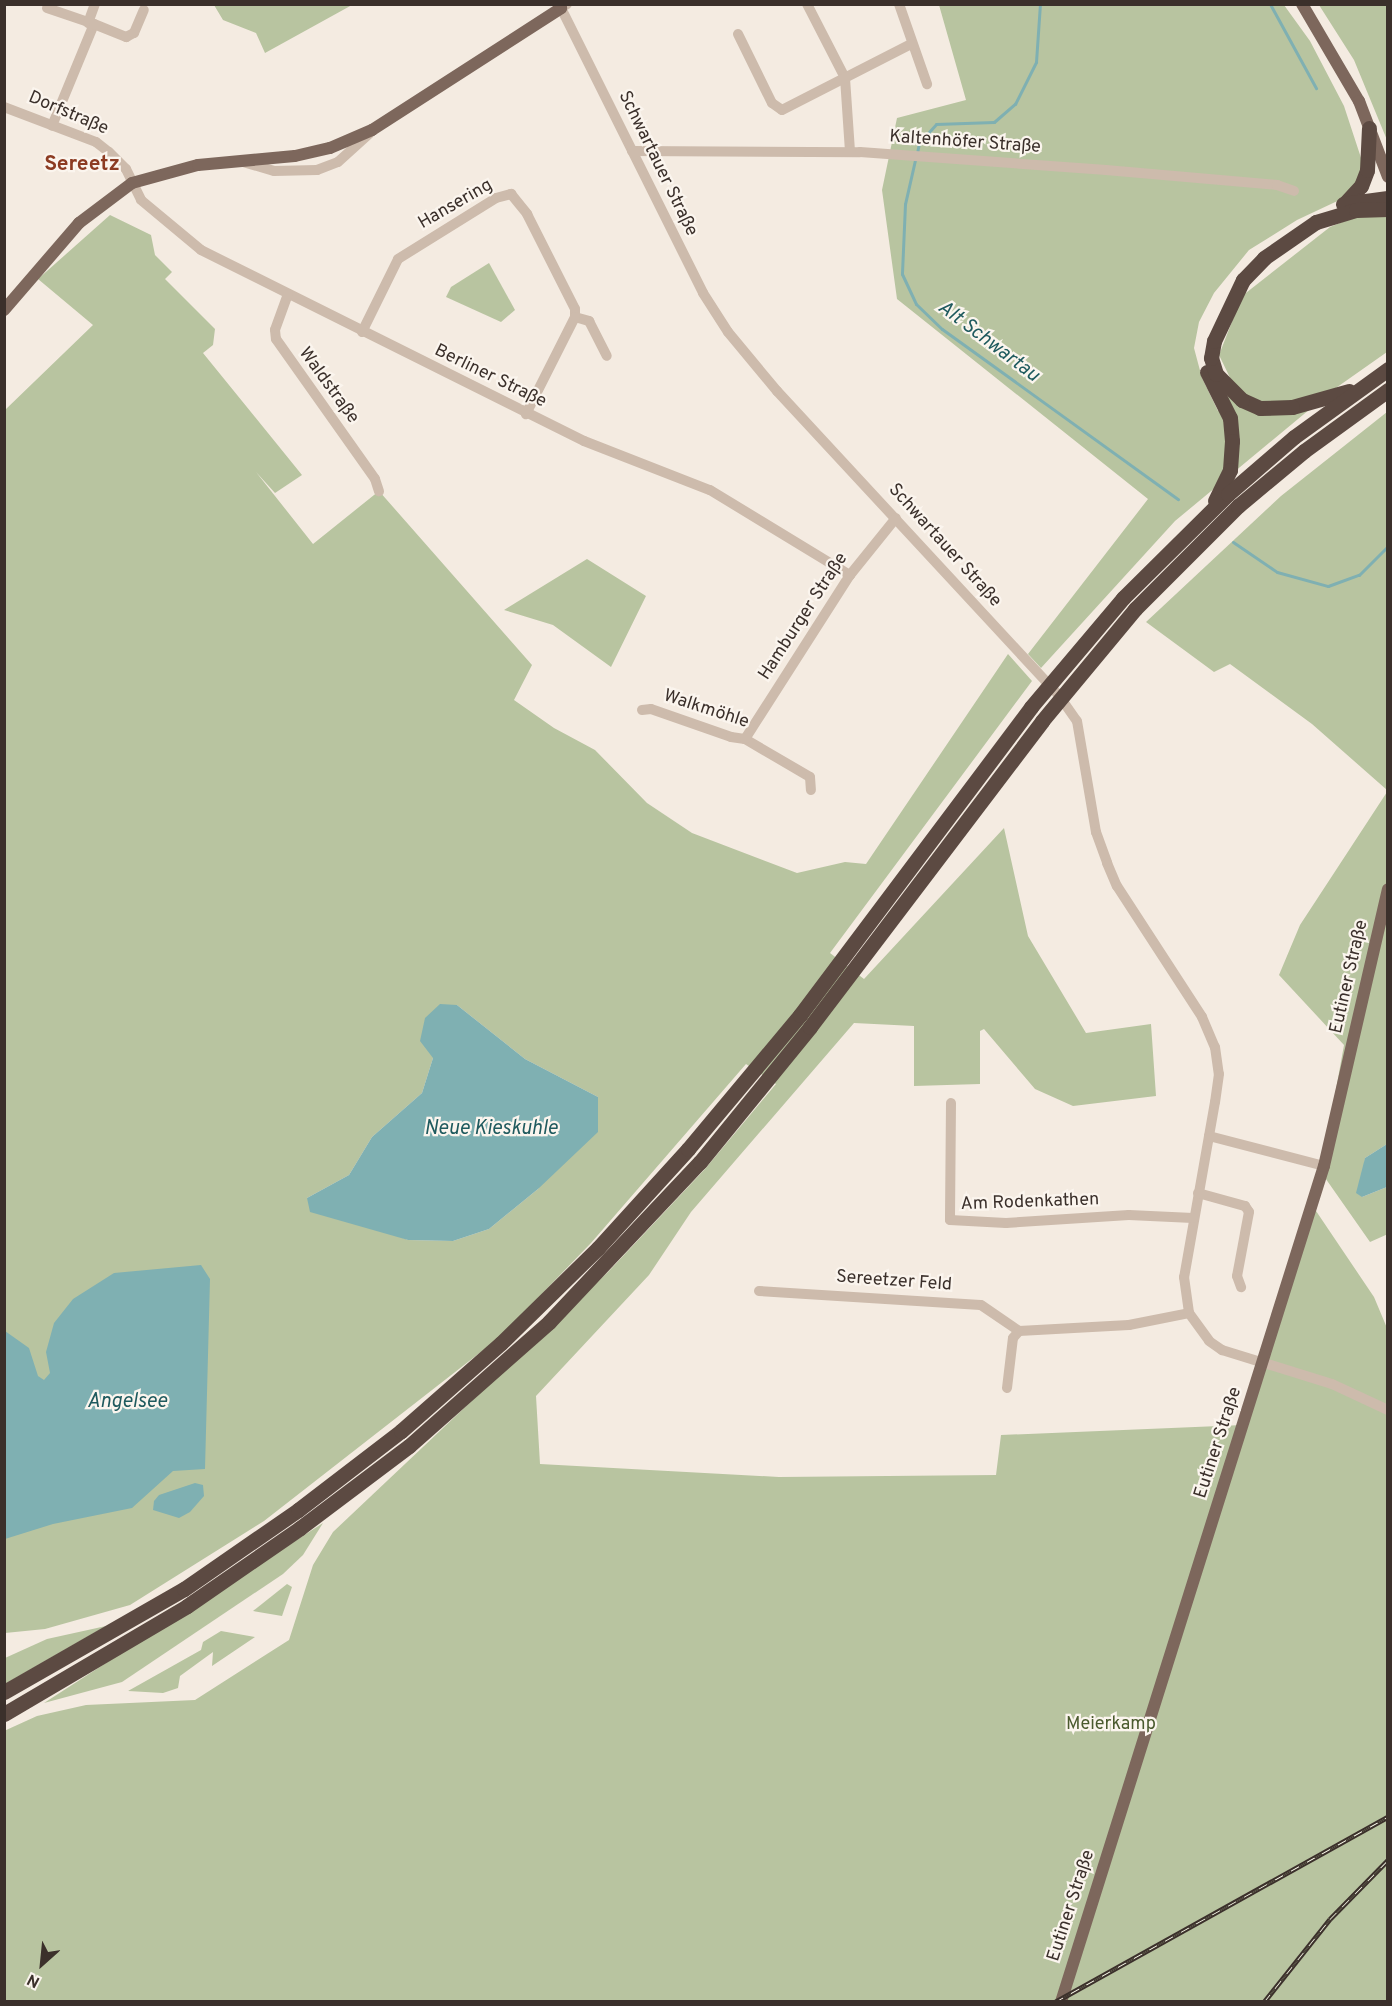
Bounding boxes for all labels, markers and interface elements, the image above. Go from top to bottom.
street label: Dorfstraße [25,87,111,141]
street label: Schwartauer Straße [613,88,701,240]
street label: Kaltenhöfer Straße [888,127,1042,159]
district label: Sereetz [44,152,120,178]
street label: Hansering [415,175,497,235]
water label: Alt Schwartau [932,296,1044,388]
street label: Berliner Straße [430,341,550,413]
street label: Waldstraße [293,344,363,428]
street label: Schwartauer Straße [883,480,1005,612]
street label: Hamburger Straße [755,549,853,685]
street label: Walkmöhle [660,686,752,734]
street label: Eutiner Straße [1326,918,1374,1036]
water label: Neue Kieskuhle [424,1117,558,1141]
street label: Am Rodenkathen [960,1190,1100,1216]
street label: Sereetzer Feld [835,1267,953,1297]
street label: Eutiner Straße [1191,1385,1247,1501]
water label: Angelsee [87,1390,167,1414]
park label: Meierkamp [1066,1714,1156,1736]
street label: Eutiner Straße [1044,1848,1100,1964]
north arrow [12,1934,72,1994]
text: N [24,1969,43,1992]

